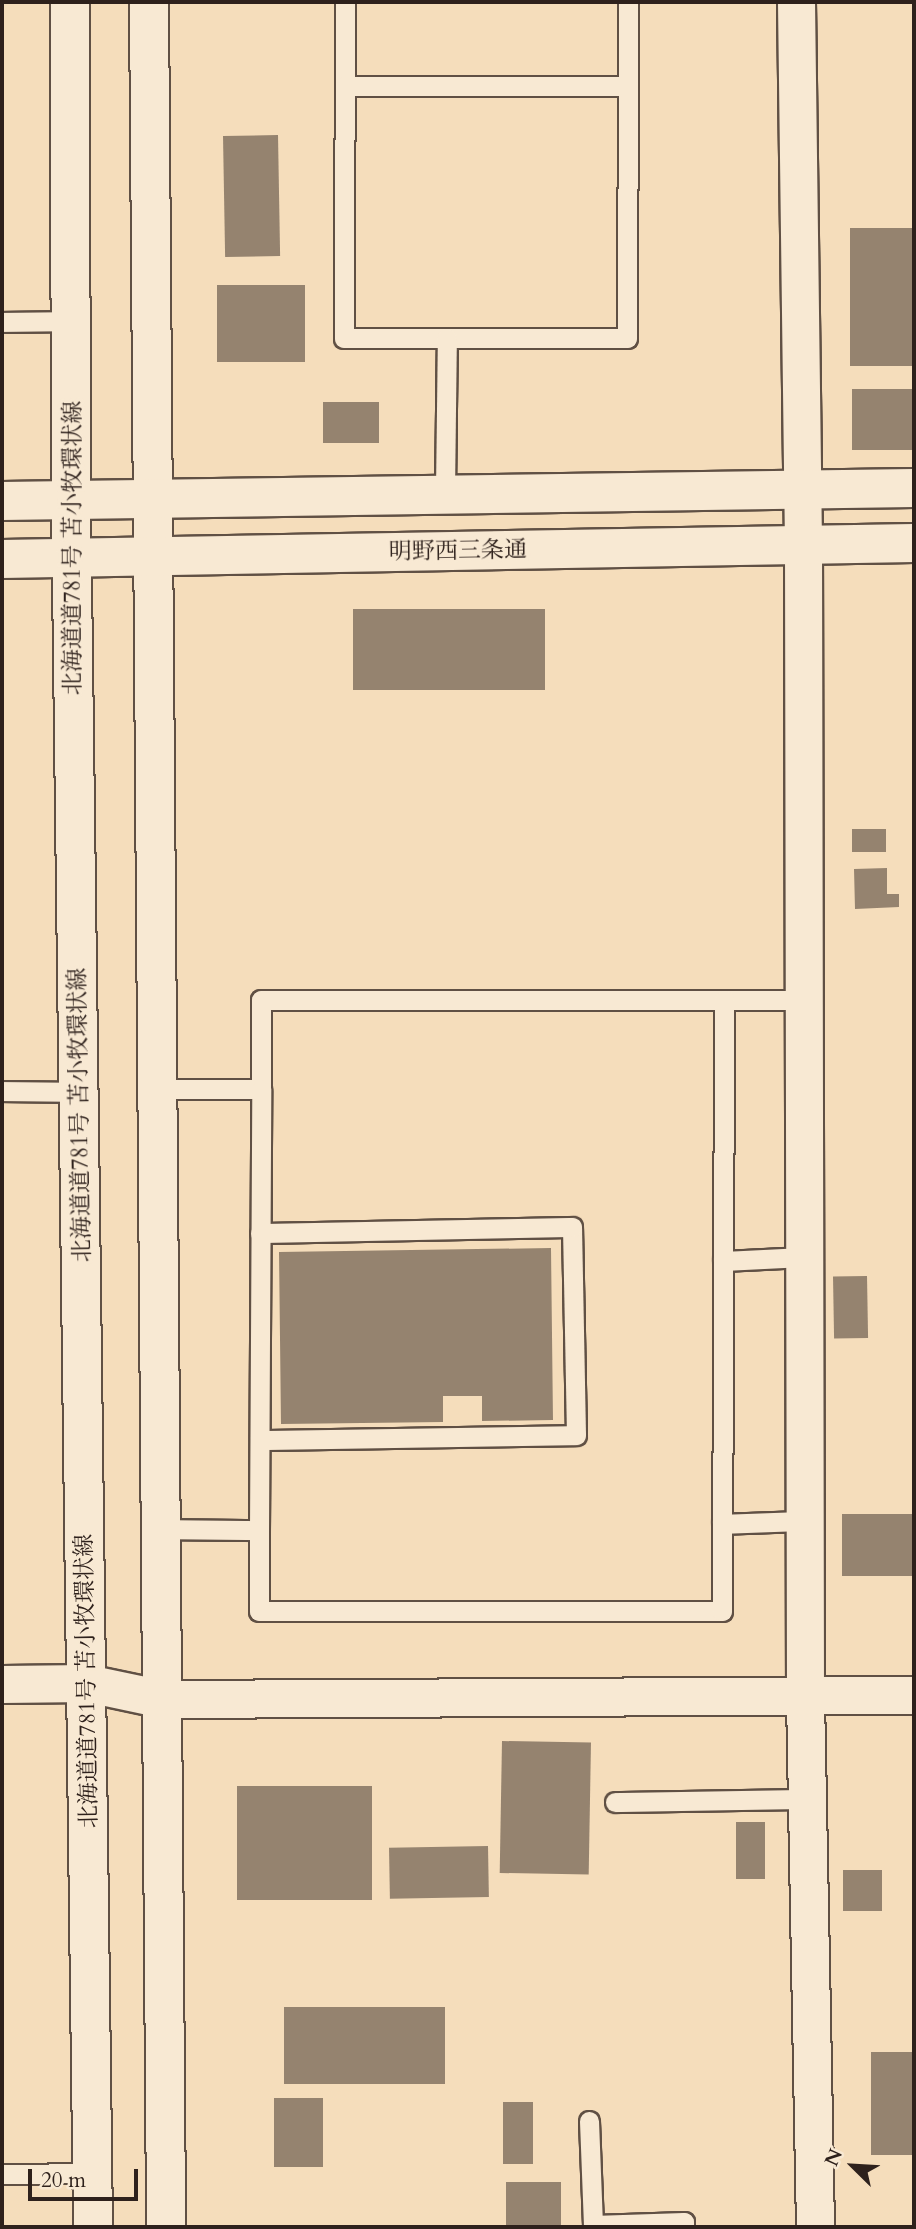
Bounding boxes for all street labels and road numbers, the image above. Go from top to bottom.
street label: 北海道道781号 苫小牧環状線 [59,401,87,695]
street label: 明野西三条通 [389,536,527,566]
street label: 北海道道781号 苫小牧環状線 [64,968,96,1262]
street label: 北海道道781号 苫小牧環状線 [71,1534,103,1828]

